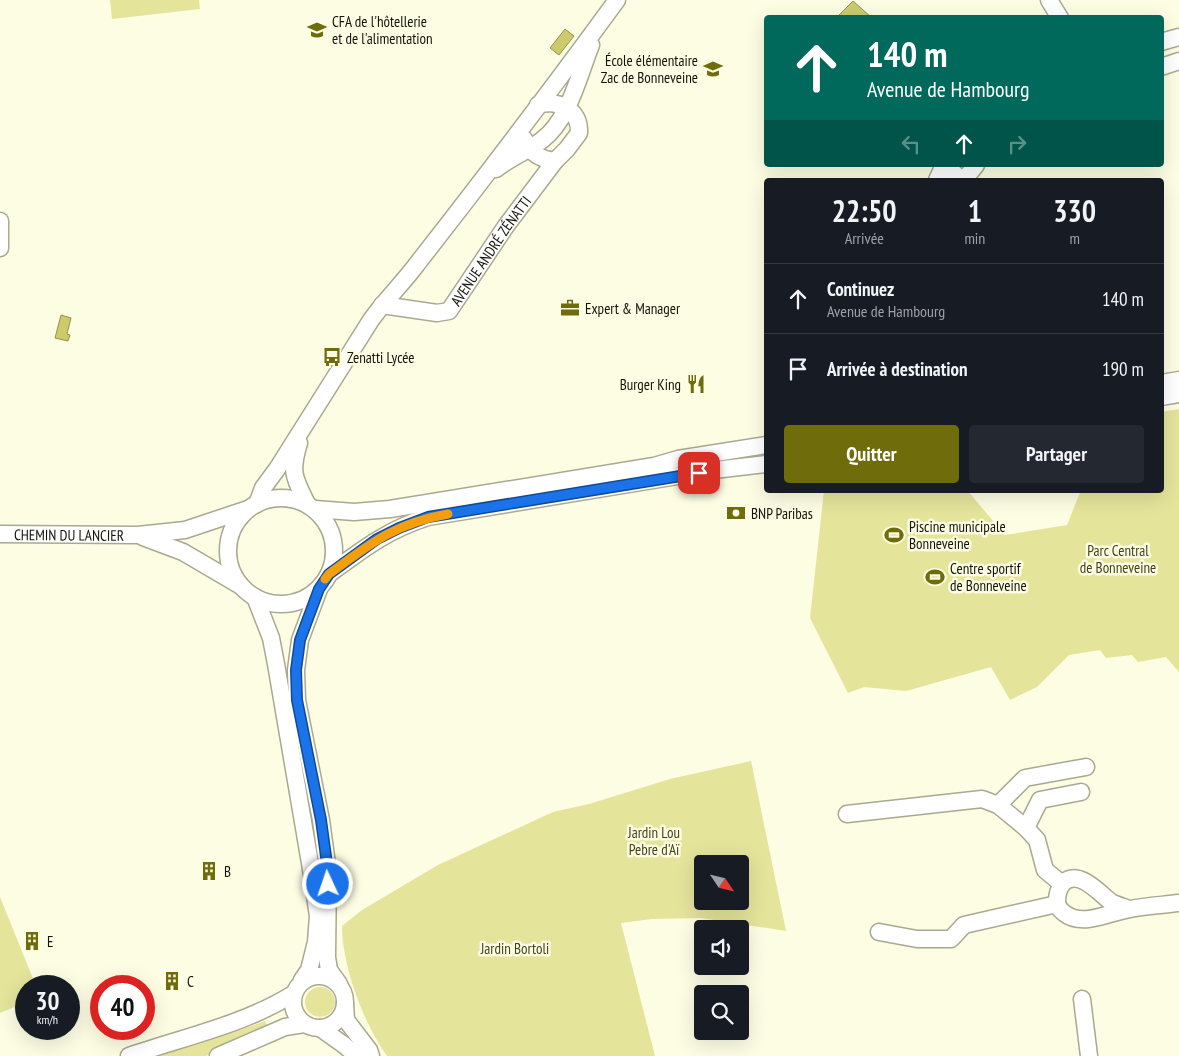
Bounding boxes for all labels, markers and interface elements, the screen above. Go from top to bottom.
place label: CFA de l'hôtellerie et de l'alimentation [332,12,433,48]
school or university icon: CFA de l'hôtellerie et de l'alimentation [306,19,328,41]
text: 140 m [867,31,948,77]
icon: ahead [784,35,849,100]
place label: École élémentaire Zac de Bonneveine [601,51,698,87]
school or university icon: École élémentaire Zac de Bonneveine [702,58,724,80]
text: Avenue de Hambourg [867,75,1030,103]
icon: left [897,130,925,158]
icon: ahead [950,130,978,158]
icon: right [1003,130,1031,158]
text: 22:50 [832,191,897,230]
text: 1 [968,191,982,230]
text: 330 [1053,191,1096,230]
street label: AVENUE ANDRÉ ZÉNATTI [446,192,535,309]
text: Arrivée [845,228,884,248]
text: min [964,228,985,248]
text: m [1069,228,1080,248]
text: Continuez [827,277,894,301]
icon: ahead [784,285,812,313]
text: 140 m [1102,287,1144,311]
office icon: Expert & Manager [559,297,581,319]
place label: Expert & Manager [585,299,681,318]
text: Avenue de Hambourg [827,301,945,321]
bus stop icon: Zenatti Lycée [321,346,343,368]
place label: Zenatti Lycée [347,348,415,367]
icon: arrive [784,355,812,383]
text: Arrivée à destination [827,357,968,381]
text: 190 m [1102,357,1144,381]
restaurant icon: Burger King [685,373,707,395]
place label: Burger King [620,375,681,394]
button: Quitter [784,425,959,483]
button: Partager [969,425,1144,483]
pin [678,452,720,494]
icon: arrive [685,459,713,487]
bank icon: BNP Paribas [725,502,747,524]
place label: BNP Paribas [751,504,813,523]
place label: Piscine municipale Bonneveine [909,517,1006,553]
sports icon: Piscine municipale Bonneveine [883,524,905,546]
street label: CHEMIN DU LANCIER [14,525,124,544]
park label: Parc Central de Bonneveine [1080,541,1156,577]
place label: Centre sportif de Bonneveine [950,559,1027,595]
sports icon: Centre sportif de Bonneveine [924,566,946,588]
park label: Jardin Lou Pebre d'Aï [627,823,680,859]
north arrow [694,855,749,910]
map controls [694,855,749,1040]
position arrow [301,857,353,909]
building icon: B [198,860,220,882]
place label: B [224,862,231,881]
button: sound [694,920,749,975]
building icon: E [21,930,43,952]
place label: E [47,932,53,951]
park label: Jardin Bortoli [480,939,549,958]
building icon: C [161,970,183,992]
place label: C [187,972,194,991]
speed limit sign: 40 [90,975,155,1040]
text: 30 [36,985,59,1017]
button: search [694,985,749,1040]
text: km/h [37,1012,58,1027]

